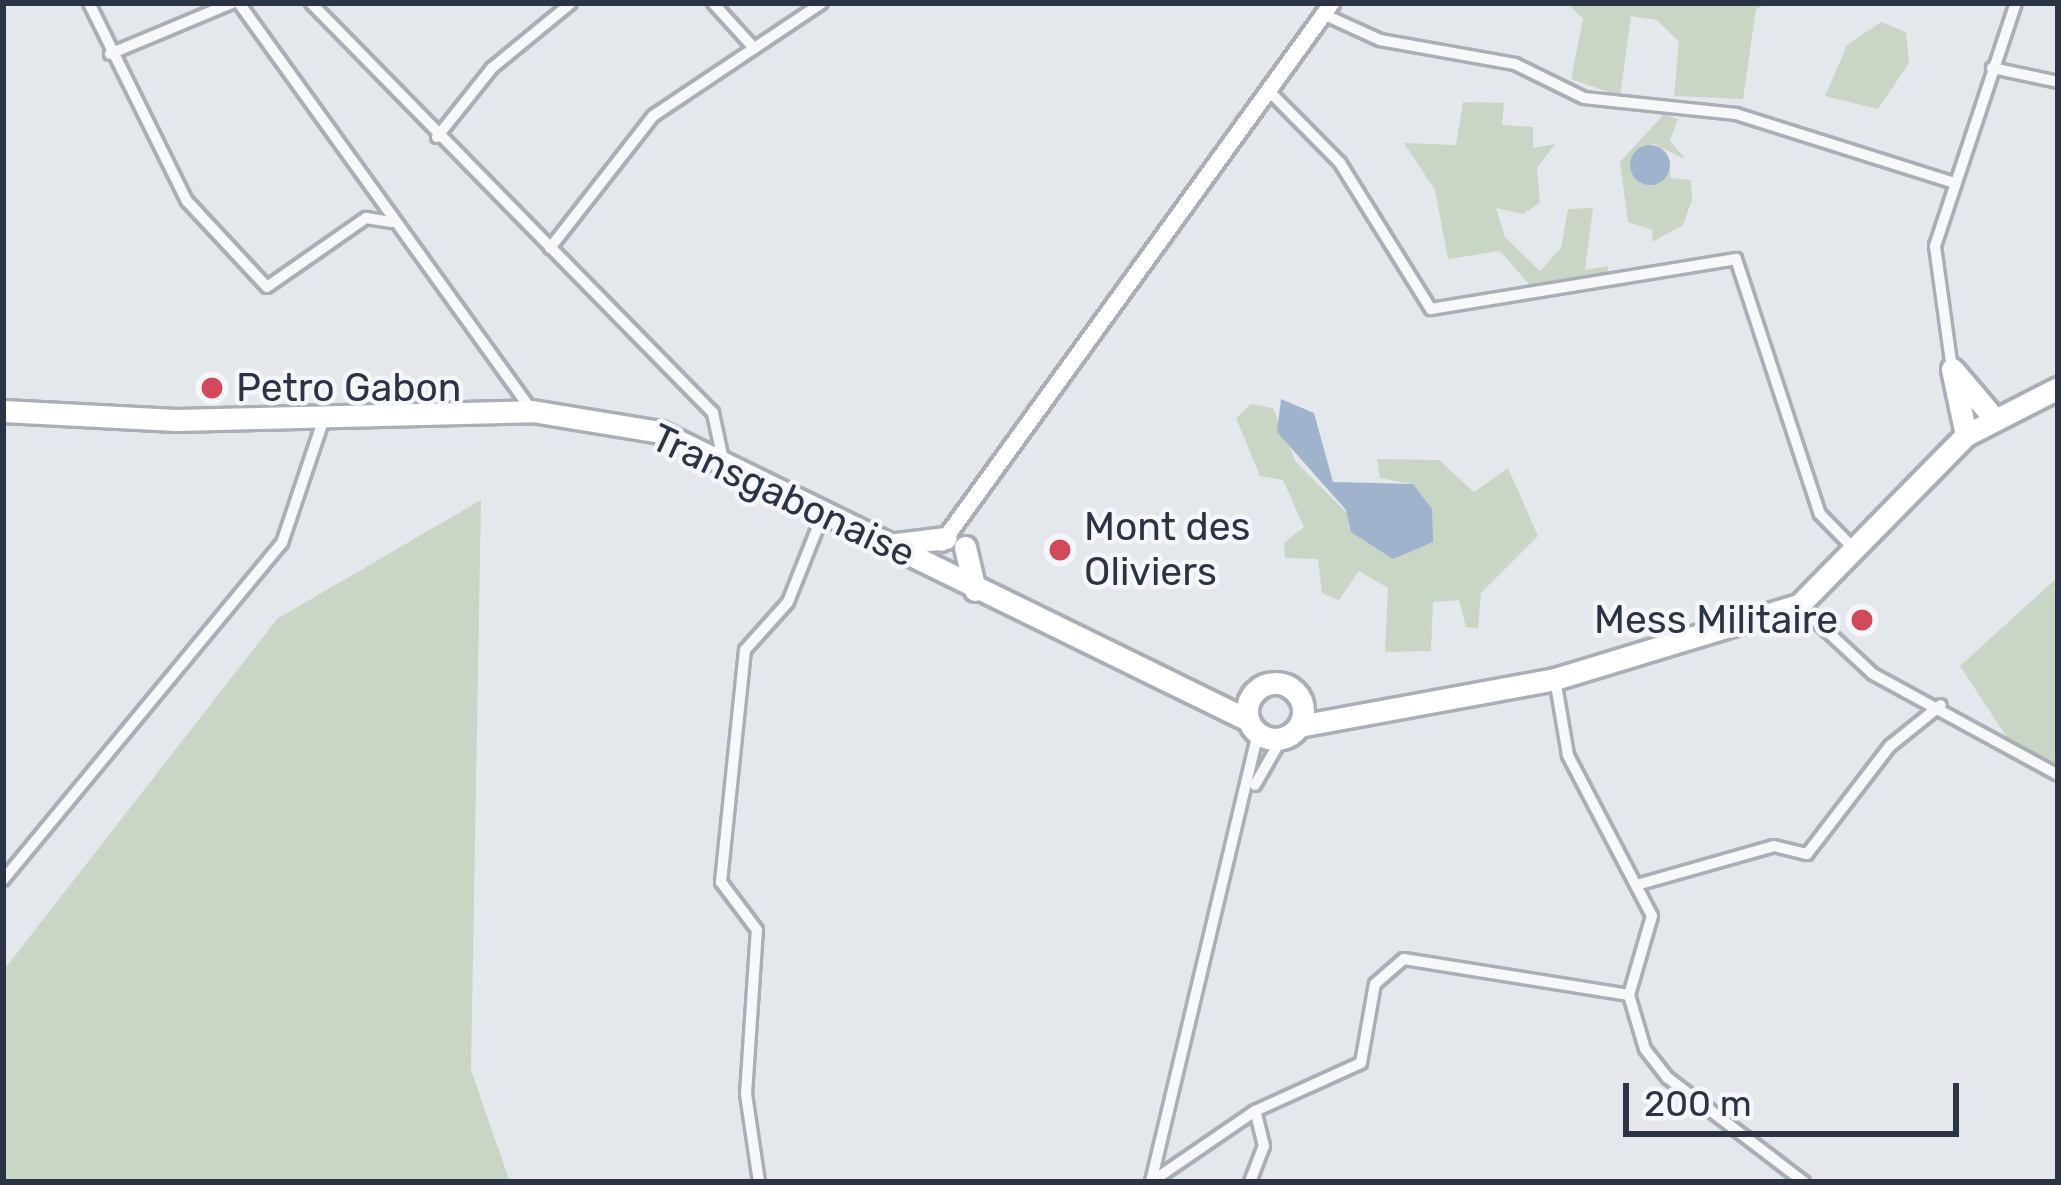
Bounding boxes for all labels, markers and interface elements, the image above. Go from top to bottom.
place label: Petro Gabon [236,365,461,411]
marker: Petro Gabon [199,375,225,401]
street label: Transgabonaise [644,414,922,578]
place label: Mont des Oliviers [1084,505,1250,596]
marker: Mont des Oliviers [1047,537,1073,563]
place label: Mess Militaire [1594,597,1838,643]
marker: Mess Militaire [1849,607,1875,633]
scale bar [1629,1059,1965,1133]
text: 200 m [1644,1082,1752,1125]

